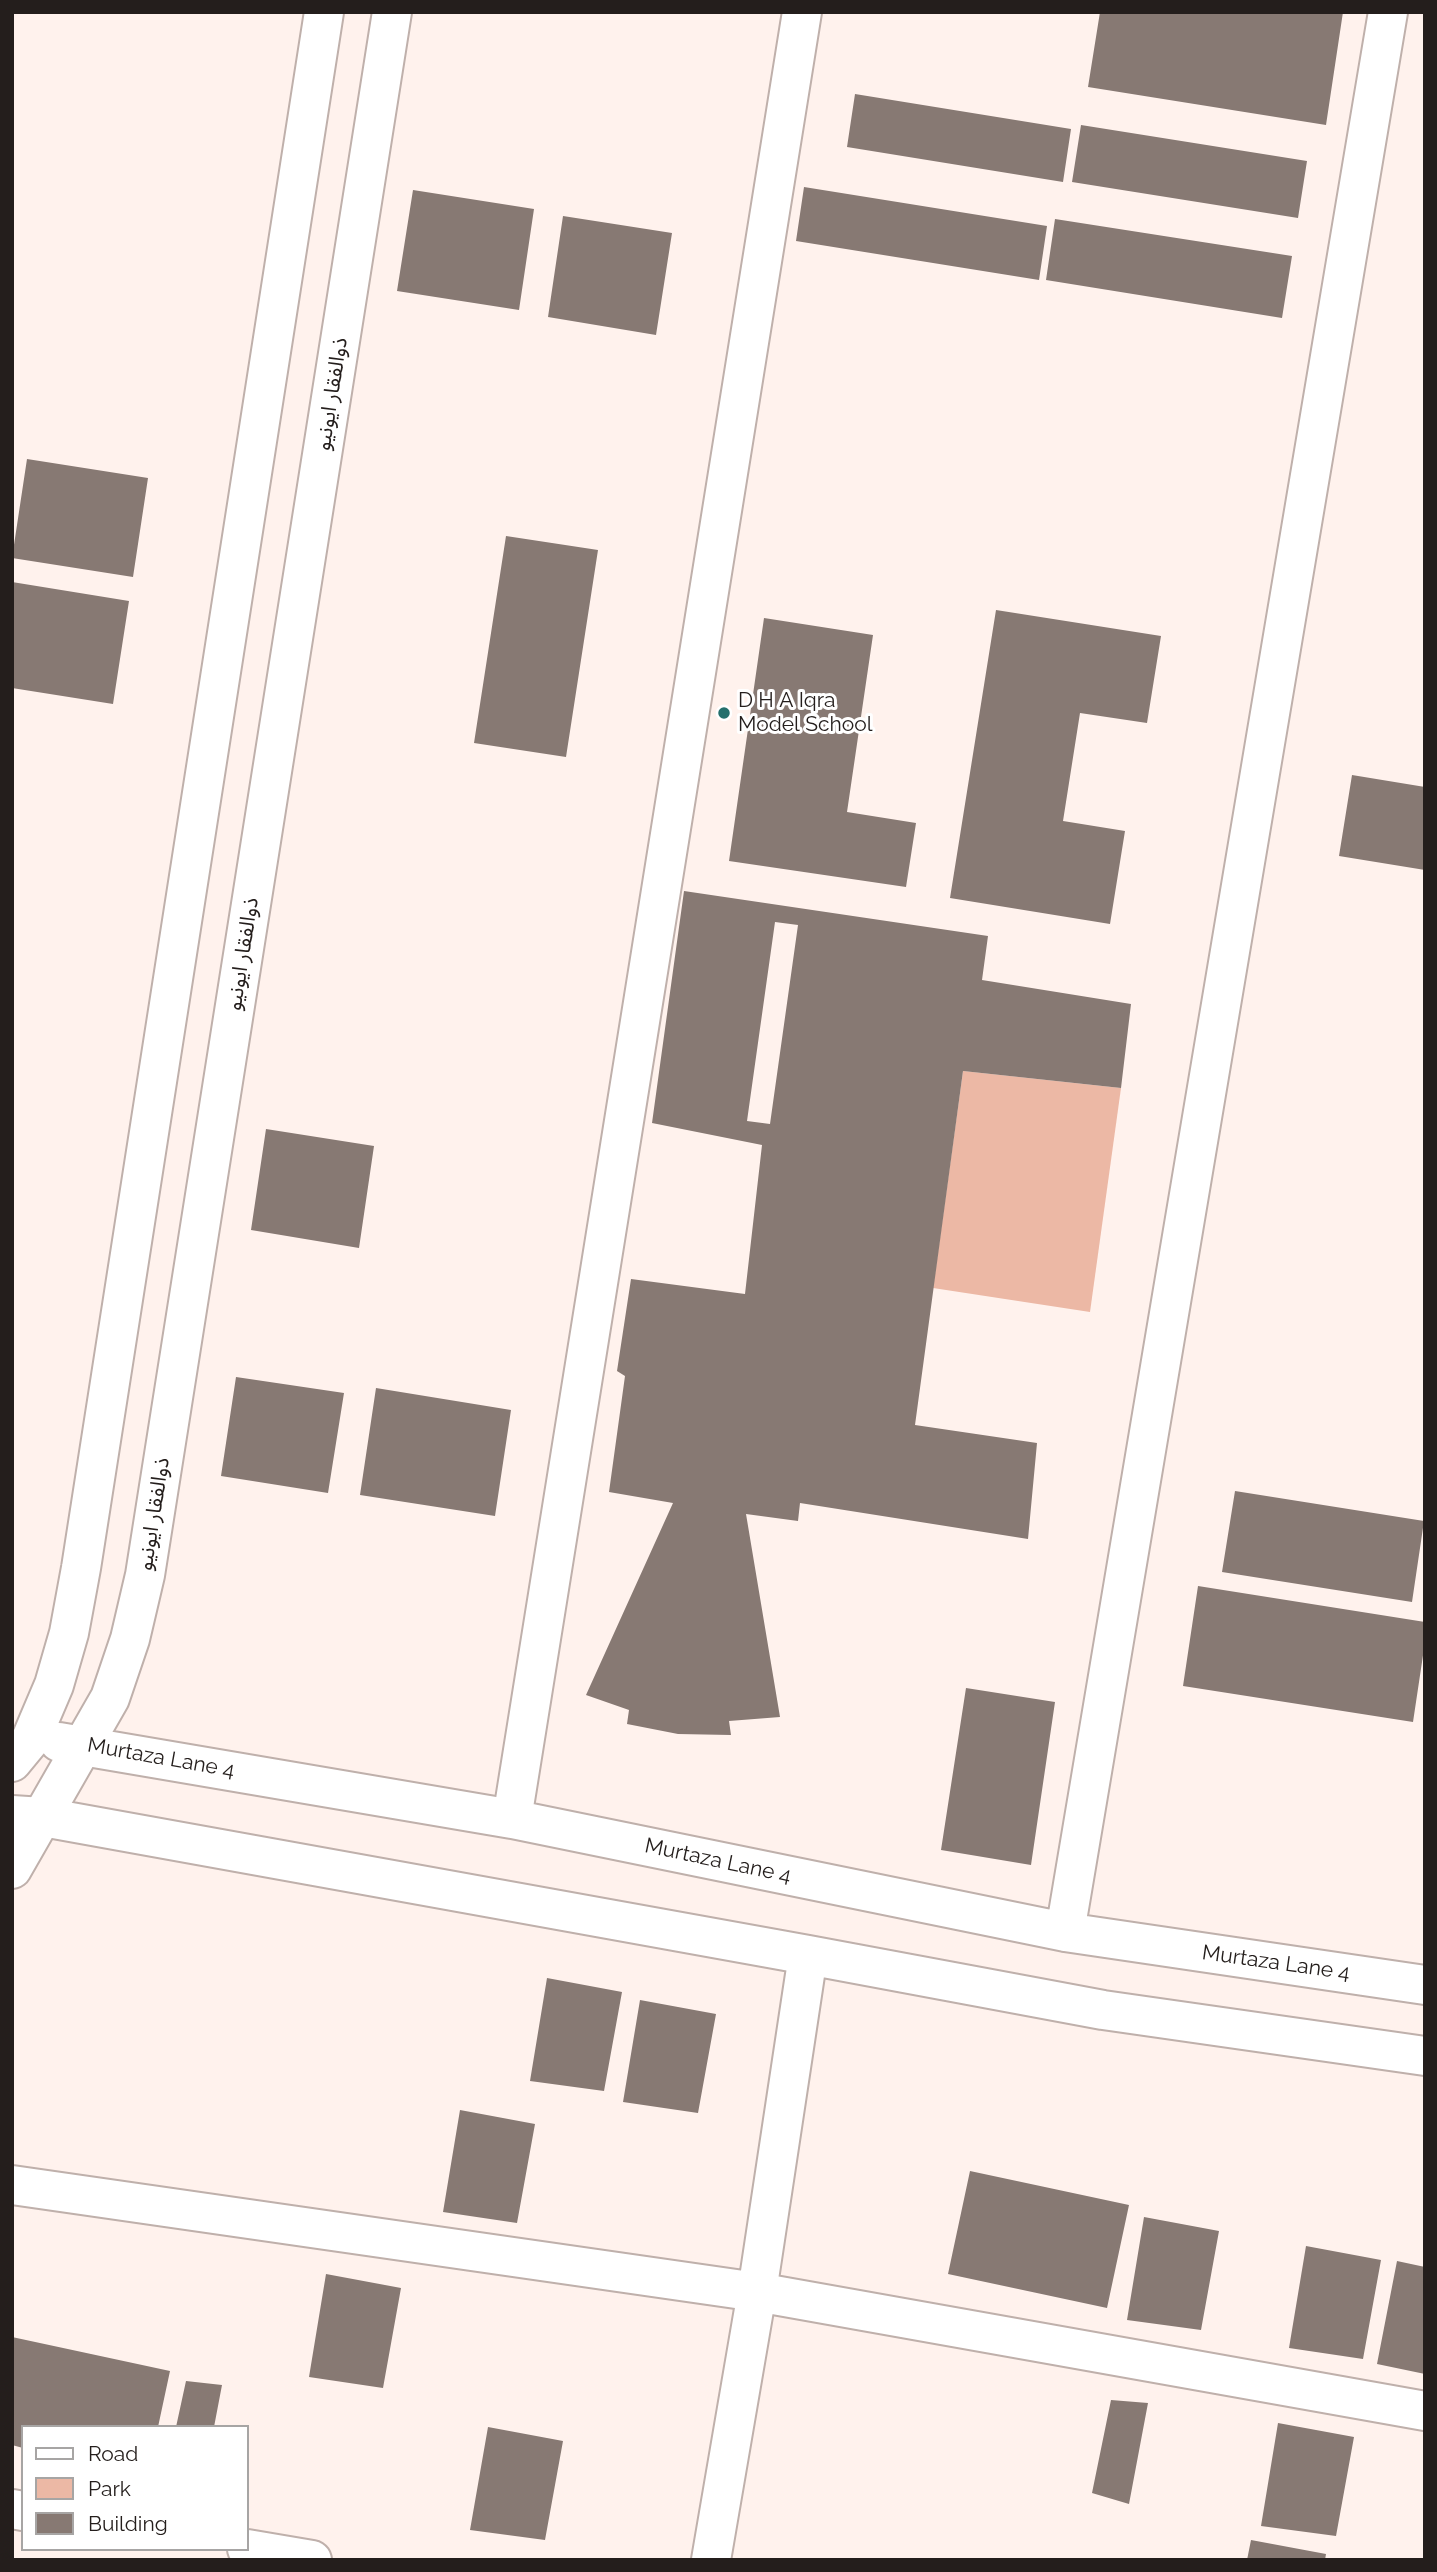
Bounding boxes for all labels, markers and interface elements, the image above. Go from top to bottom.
street label: ذوالفقار ایونیو [311,336,353,452]
place label: D H A Iqra Model School [738,688,872,738]
marker: D H A Iqra Model School [716,705,732,721]
street label: ذوالفقار ایونیو [222,896,264,1012]
street label: ذوالفقار ایونیو [133,1456,175,1572]
street label: Murtaza Lane 4 [85,1733,237,1783]
street label: Murtaza Lane 4 [643,1833,793,1889]
street label: Murtaza Lane 4 [1200,1940,1352,1986]
legend [21,2425,248,2551]
text: Road [88,2441,138,2466]
text: Park [88,2476,131,2501]
text: Building [88,2511,168,2536]

